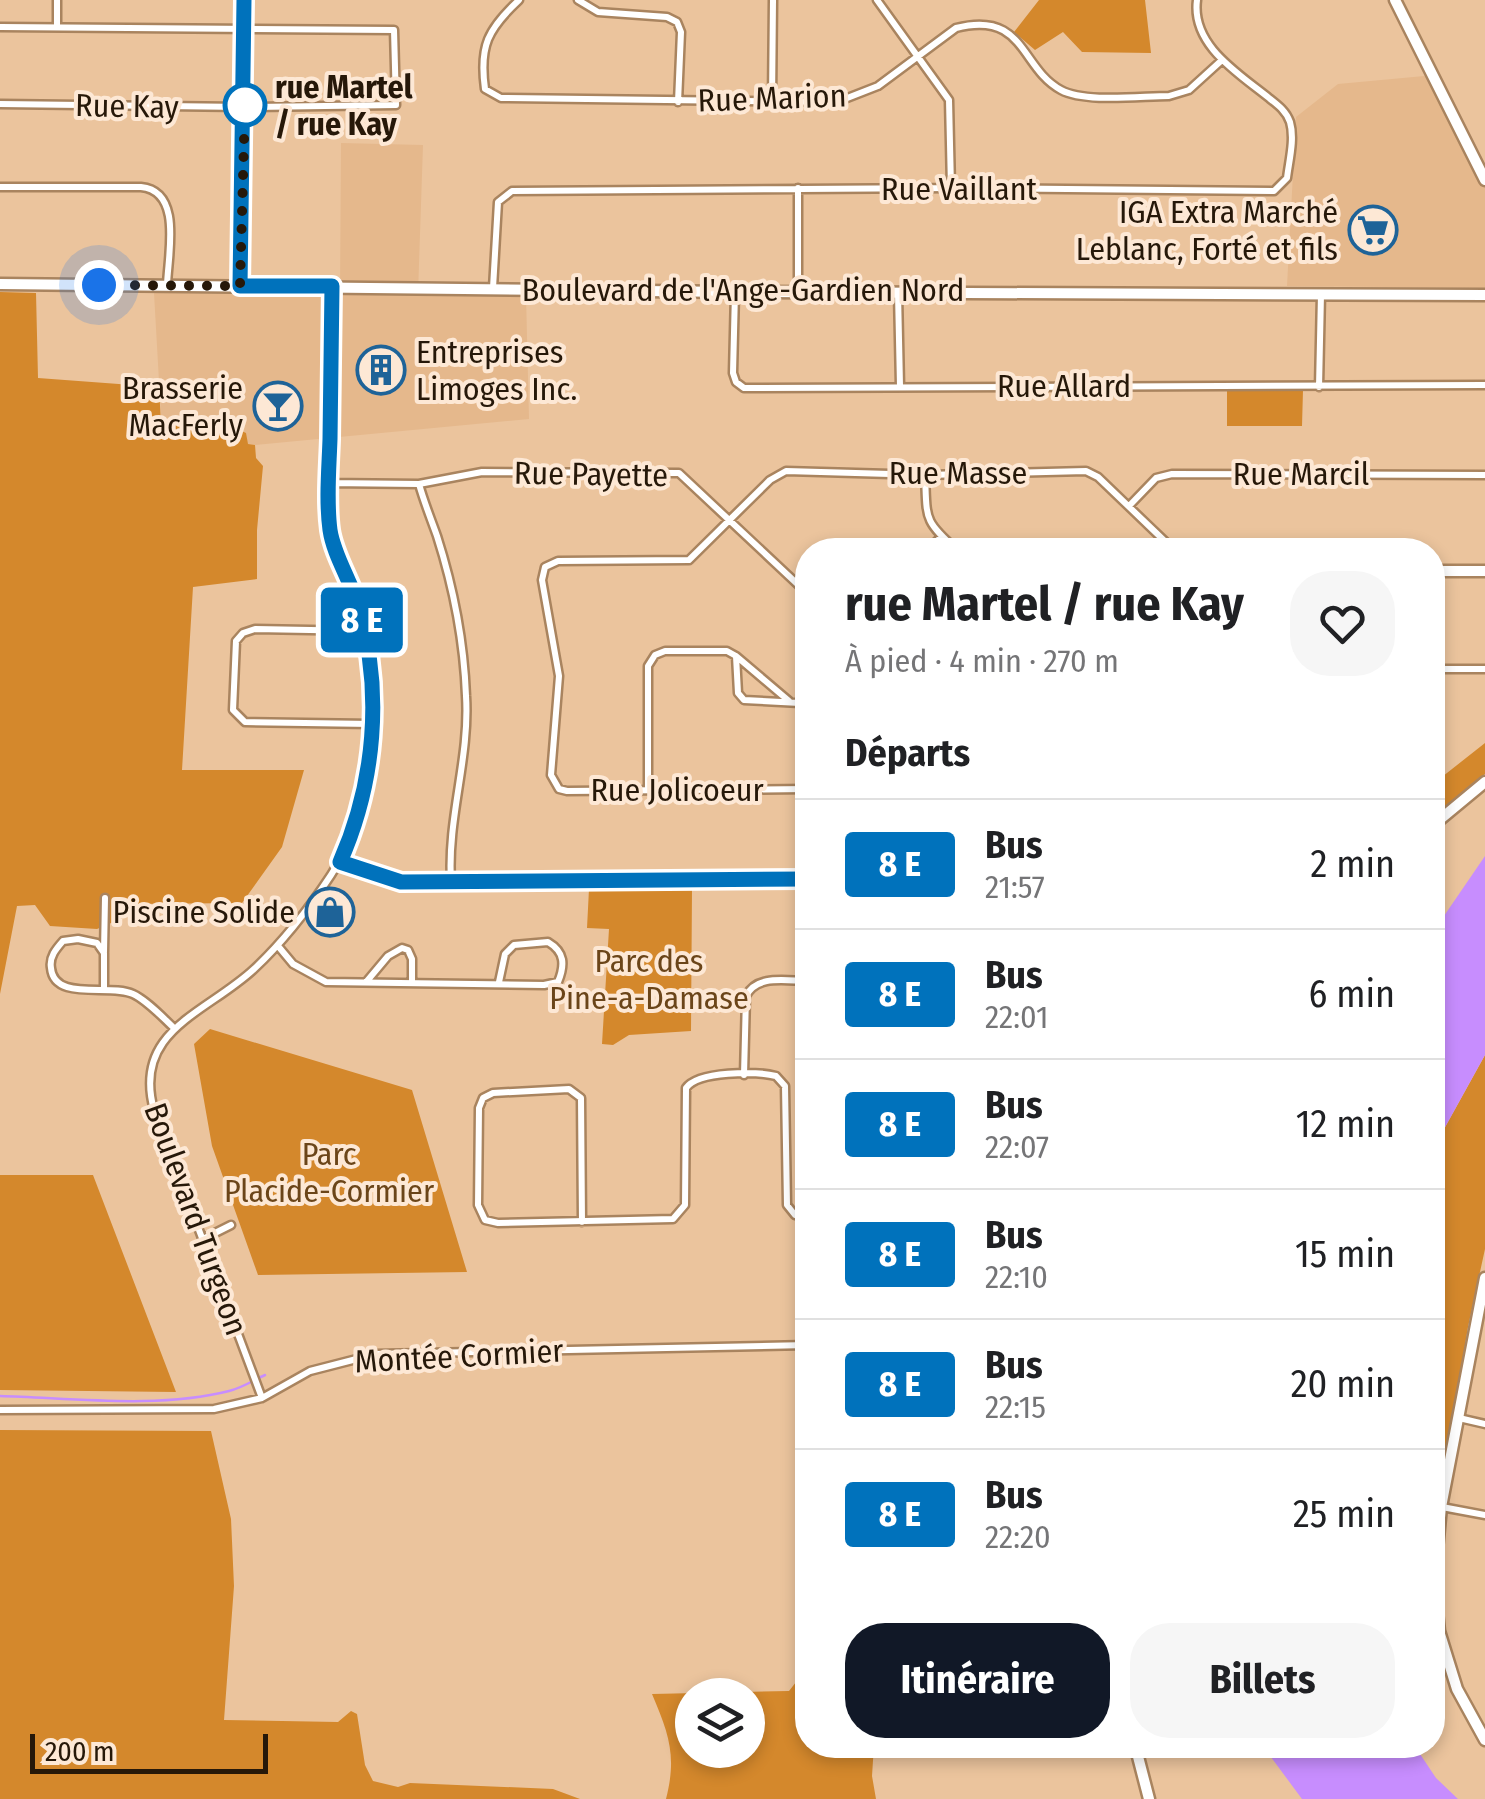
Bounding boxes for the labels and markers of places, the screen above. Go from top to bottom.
place label: rue Martel / rue Kay [275,68,413,143]
marker: rue Martel / rue Kay [224,84,266,126]
place label: IGA Extra Marché Leblanc, Forté et fils [1076,193,1338,268]
supermarket icon: IGA Extra Marché Leblanc, Forté et fils [1347,204,1399,256]
place label: Entreprises Limoges Inc. [416,333,577,408]
building icon: Entreprises Limoges Inc. [355,344,407,396]
place label: Brasserie MacFerly [122,369,244,444]
bar icon: Brasserie MacFerly [252,380,304,432]
shop icon: Piscine Solide [304,886,356,938]
place label: Piscine Solide [112,893,295,931]

